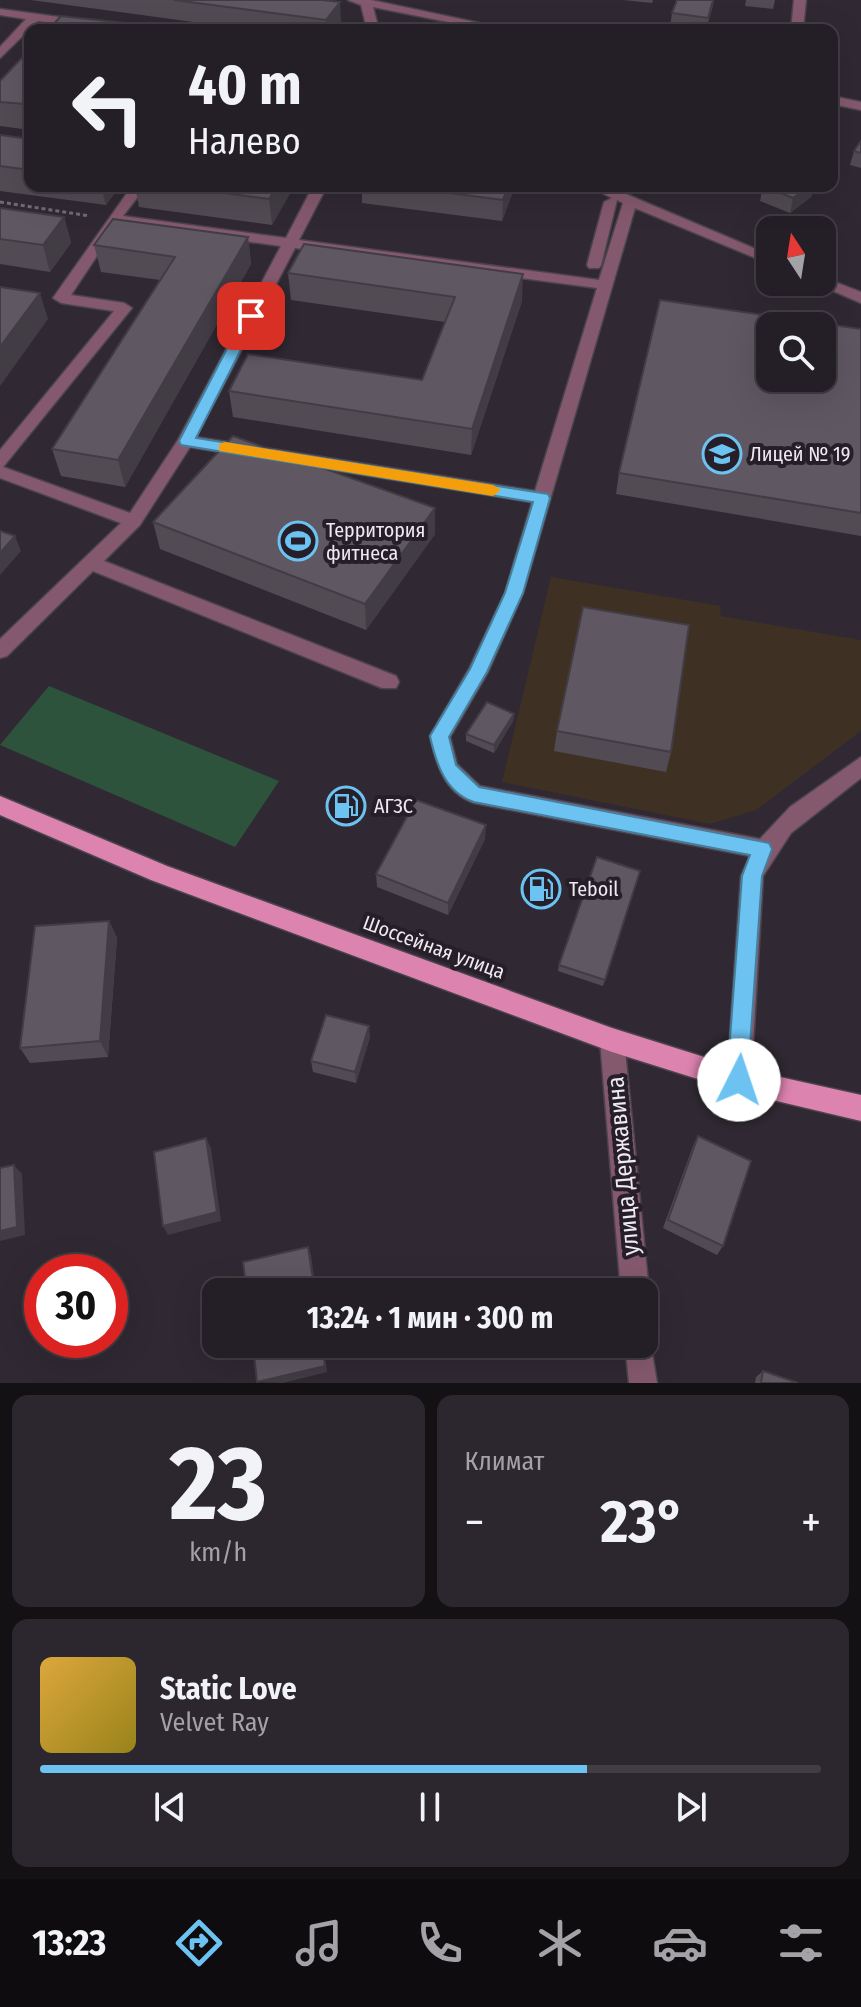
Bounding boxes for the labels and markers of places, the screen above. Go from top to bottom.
pin [217,282,285,350]
school or university icon: Лицей № 19 [701,433,743,475]
place label: Лицей № 19 [750,442,851,466]
place label: Территория фитнеса [326,518,426,565]
sports icon: Территория фитнеса [277,520,319,562]
fuel station icon: АГЗС [325,785,367,827]
place label: АГЗС [374,794,413,818]
fuel station icon: Teboil [520,868,562,910]
place label: Teboil [569,877,619,901]

